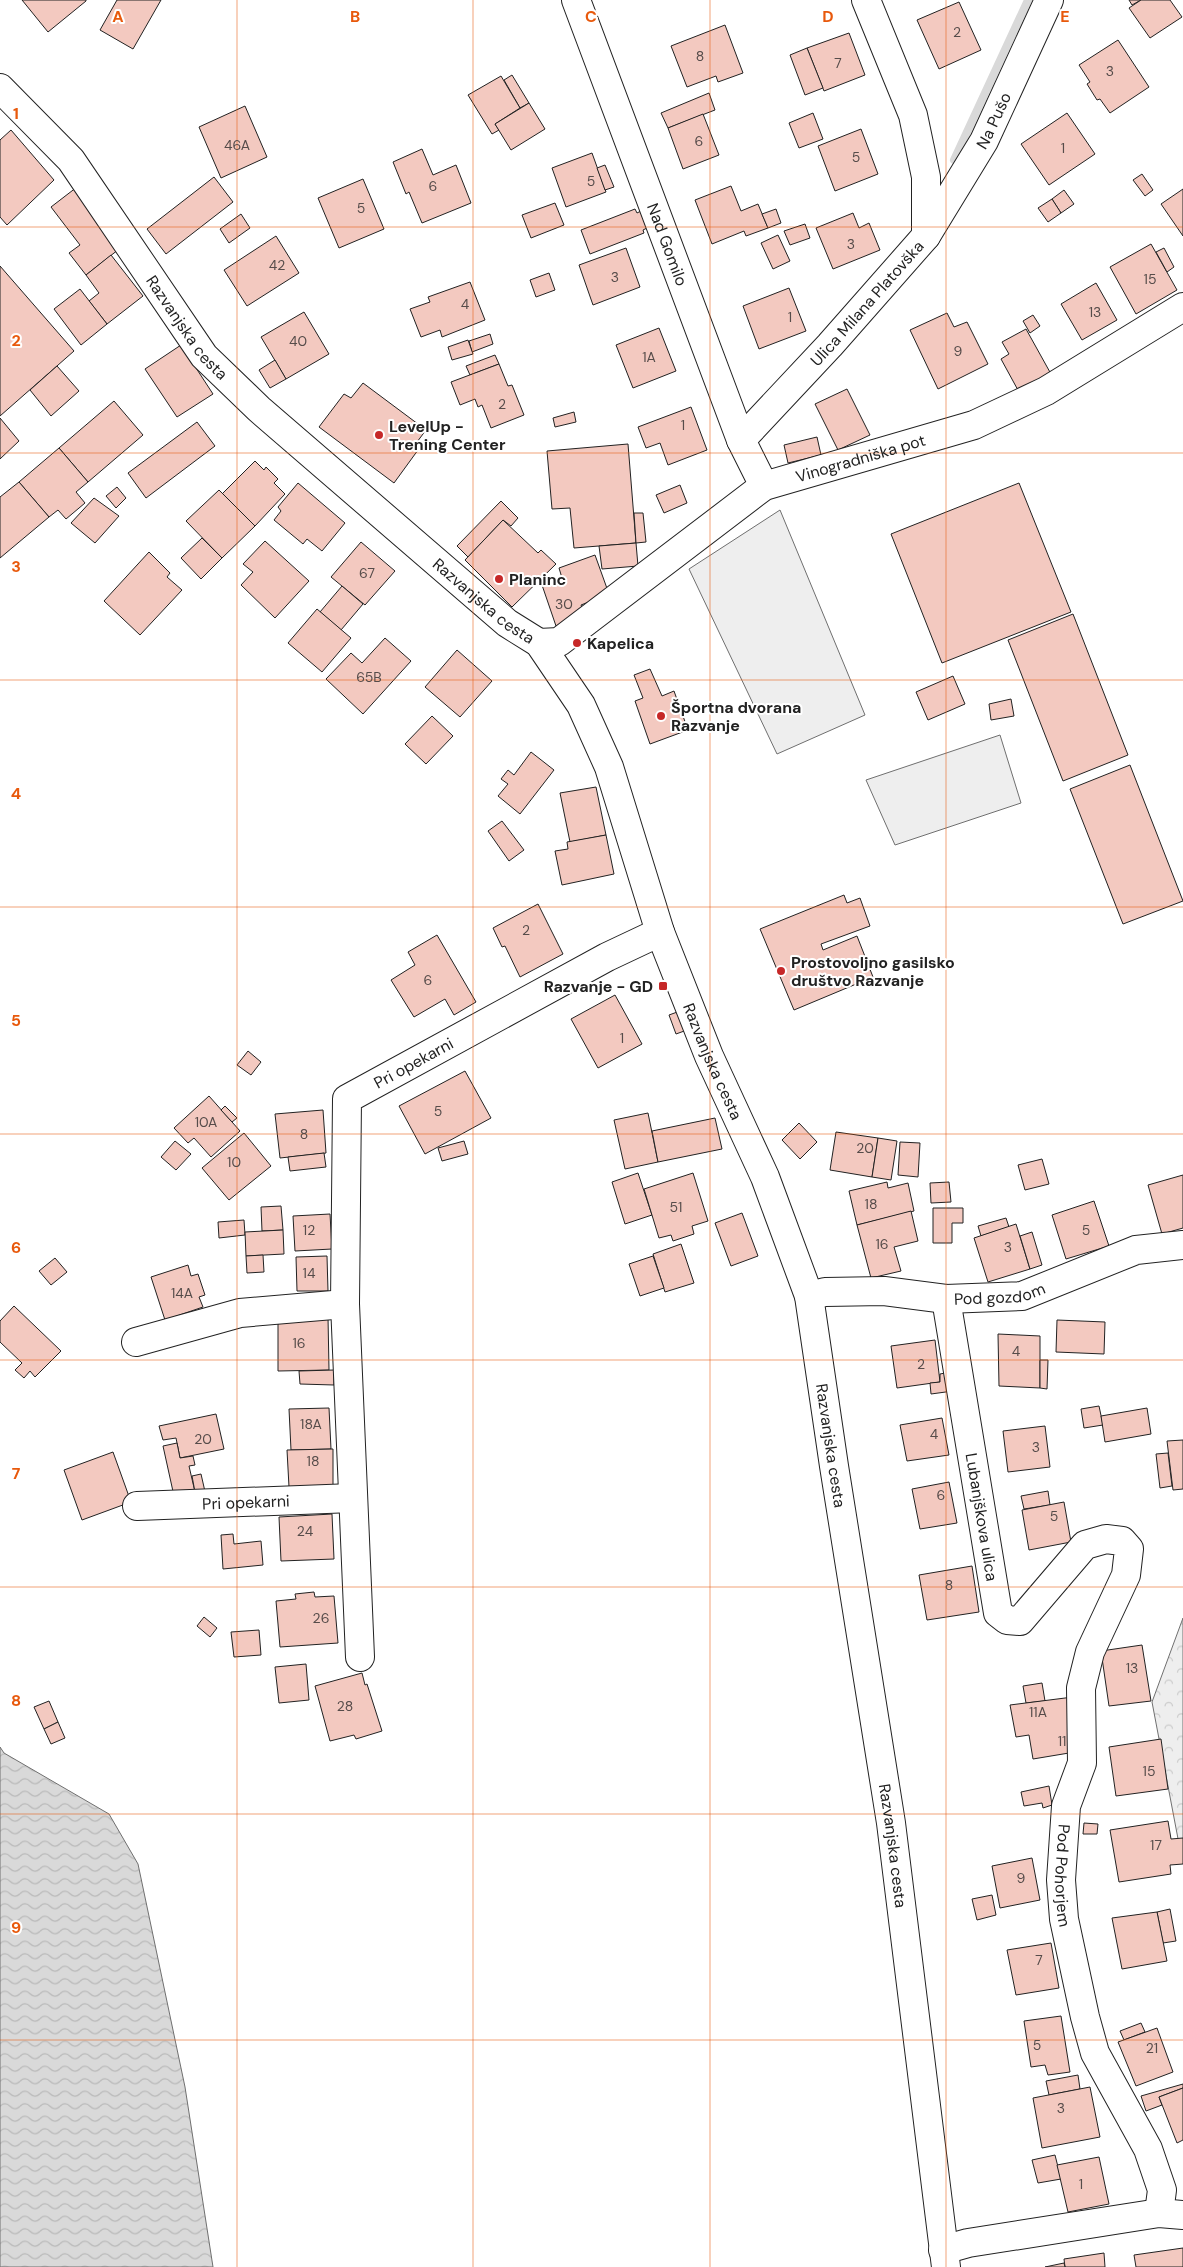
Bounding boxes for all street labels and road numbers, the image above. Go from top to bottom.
street label: Na Pušo [971,89,1016,153]
street label: Nad Gomilo [643,200,693,289]
street label: Ulica Milana Platovška [805,236,928,370]
street label: Razvanjska cesta [142,271,233,384]
street label: Vinogradniška pot [793,429,928,487]
street label: Razvanjska cesta [429,553,539,648]
street label: Razvanjska cesta [679,1000,747,1123]
street label: Pri opekarni [370,1033,457,1093]
street label: Pod gozdom [954,1277,1048,1309]
street label: Razvanjska cesta [812,1382,851,1509]
street label: Lubanjškova ulica [961,1451,1003,1583]
street label: Pri opekarni [202,1490,290,1514]
street label: Razvanjska cesta [874,1782,912,1909]
street label: Pod Pohorjem [1050,1823,1076,1929]

